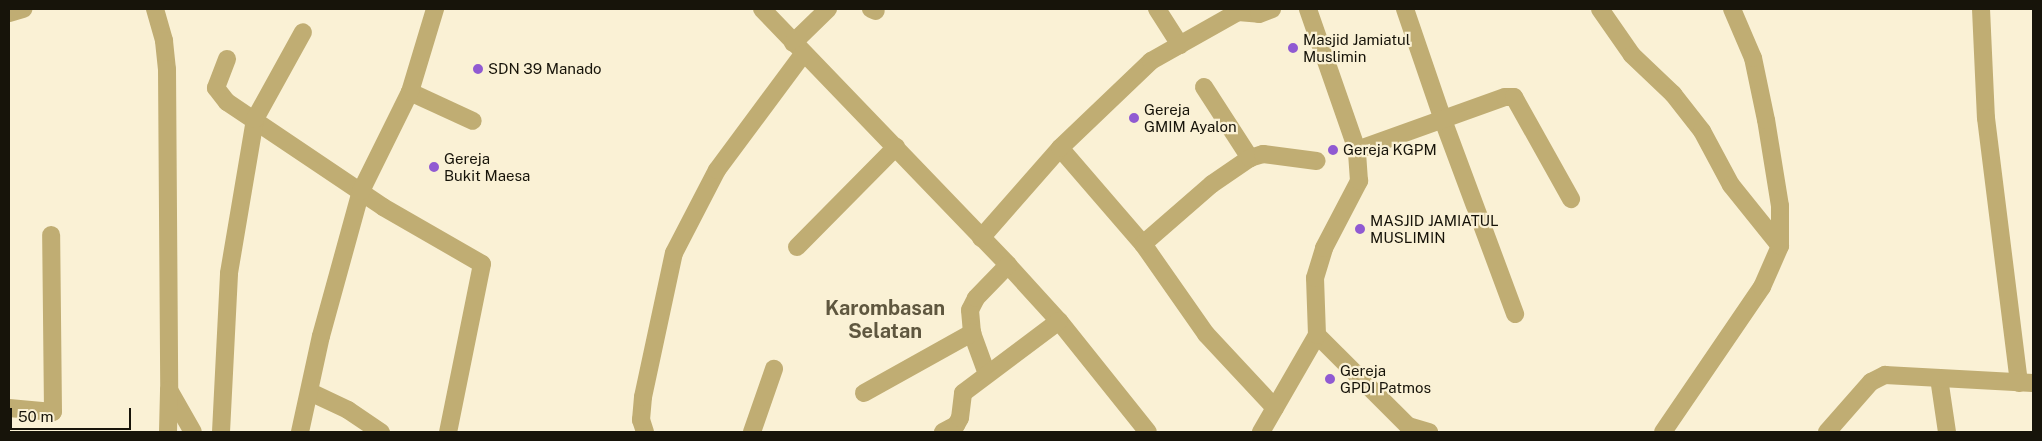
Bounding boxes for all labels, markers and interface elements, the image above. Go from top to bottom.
place label: Masjid Jamiatul Muslimin [1303,30,1410,65]
marker: Masjid Jamiatul Muslimin [1287,42,1299,54]
place label: SDN 39 Manado [488,60,602,78]
marker: SDN 39 Manado [472,63,484,75]
place label: Gereja GMIM Ayalon [1144,100,1237,135]
marker: Gereja GMIM Ayalon [1128,112,1140,124]
place label: Gereja KGPM [1343,141,1437,159]
marker: Gereja KGPM [1327,144,1339,156]
place label: Gereja Bukit Maesa [444,149,530,184]
marker: Gereja Bukit Maesa [428,161,440,173]
place label: MASJID JAMIATUL MUSLIMIN [1370,211,1499,246]
marker: MASJID JAMIATUL MUSLIMIN [1354,223,1366,235]
district label: Karombasan Selatan [825,297,945,344]
place label: Gereja GPDI Patmos [1340,361,1431,396]
marker: Gereja GPDI Patmos [1324,373,1336,385]
scale bar [12,398,134,430]
text: 50 m [18,408,53,425]

